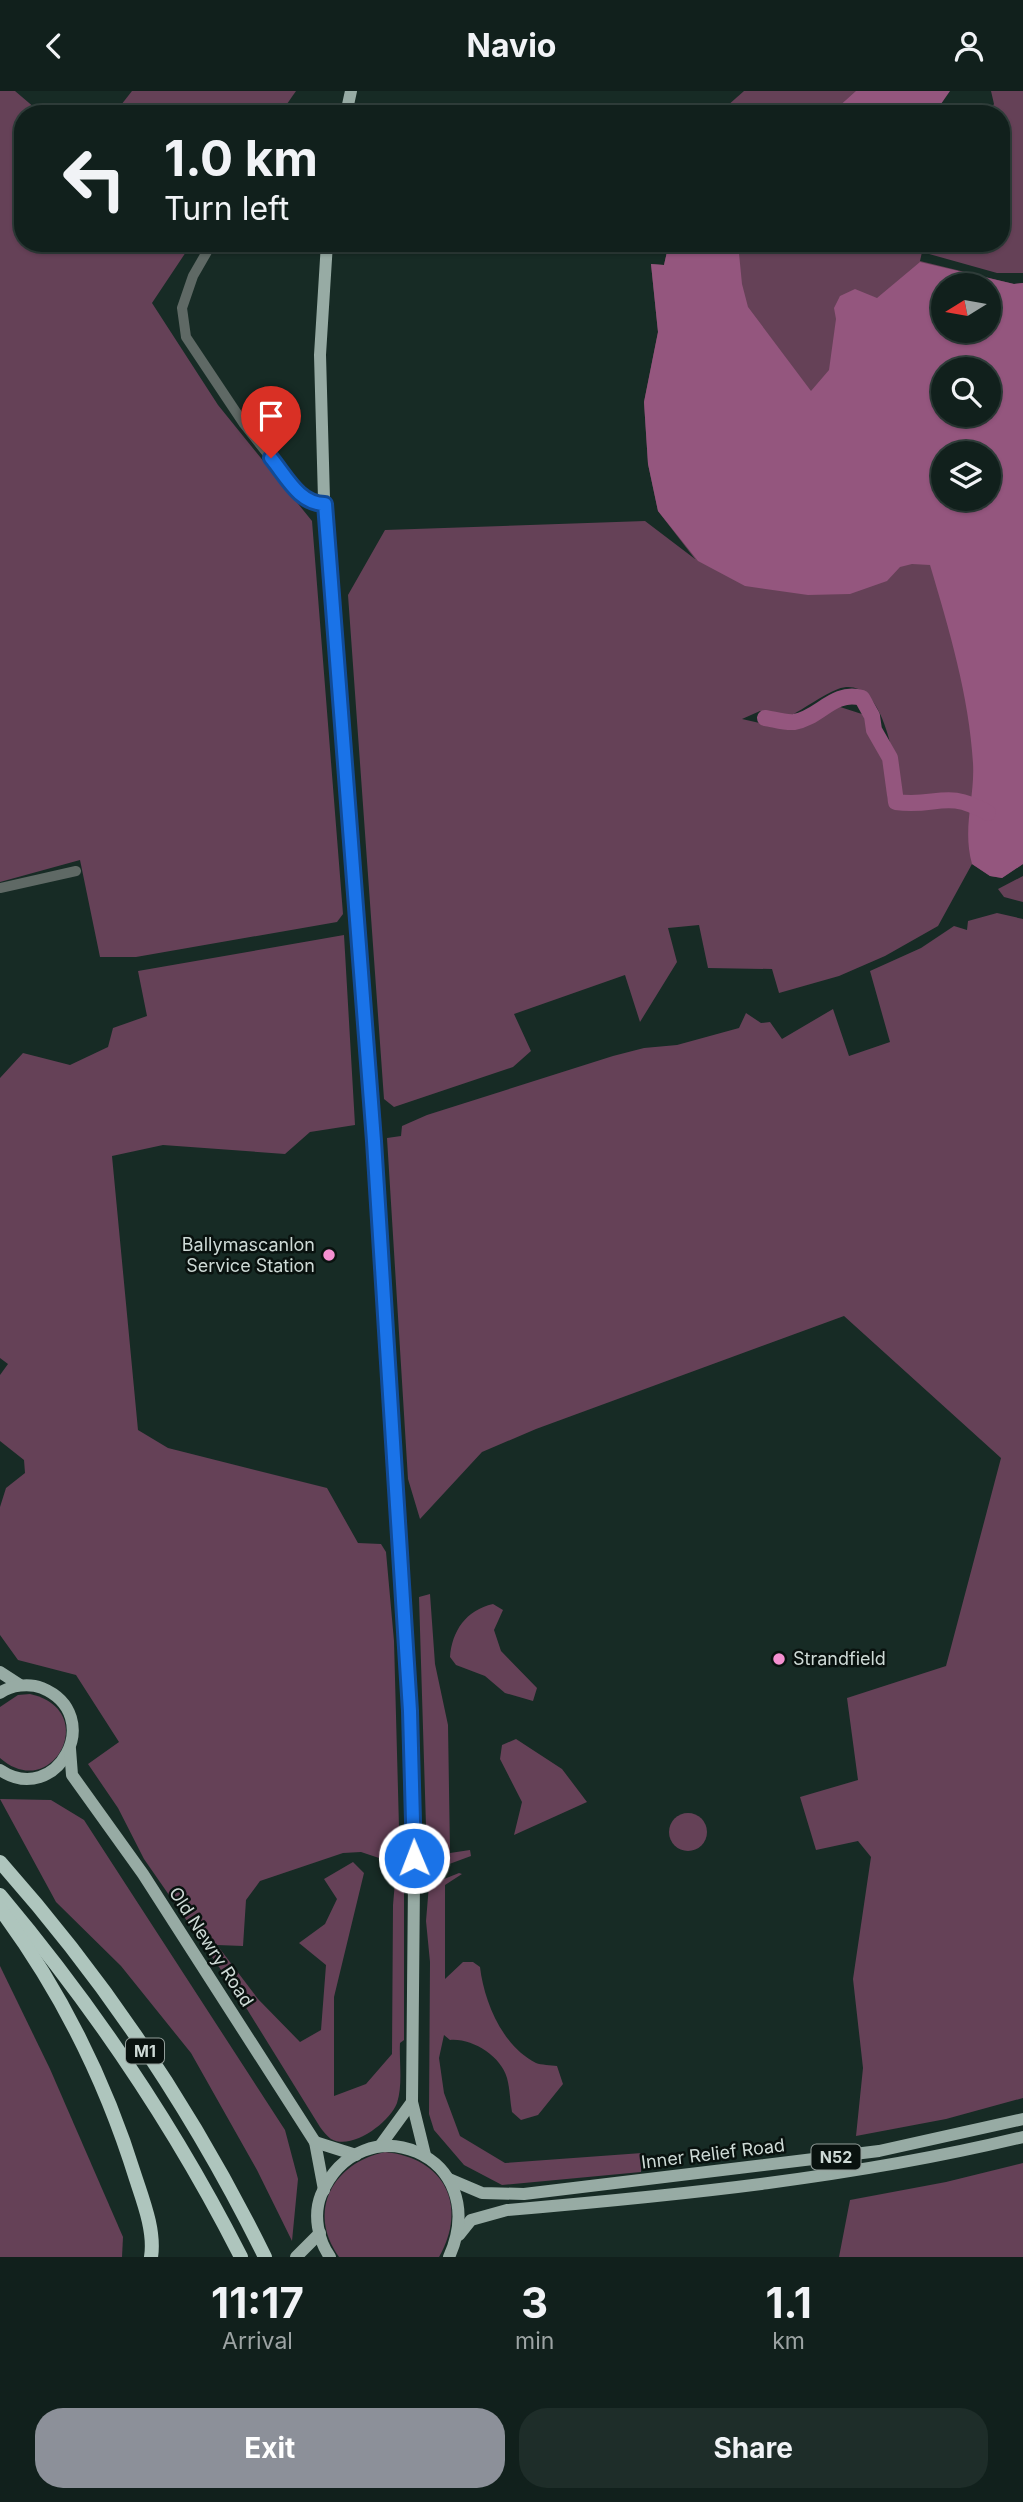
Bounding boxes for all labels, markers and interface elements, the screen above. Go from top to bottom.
text: Navio [467,26,556,65]
icon: back [35,27,73,65]
icon: person [950,27,988,65]
text: 1.0 km [164,129,318,188]
icon: left [49,133,140,224]
text: Turn left [164,189,289,228]
north arrow [931,273,1001,343]
map controls [931,273,1001,511]
button: search [931,357,1001,427]
pin [241,386,301,458]
icon: arrive [252,397,290,435]
button: layers [931,441,1001,511]
place label: Ballymascanlon Service Station [182,1234,315,1276]
marker: Ballymascanlon Service Station [321,1247,337,1263]
place label: Strandfield [793,1648,886,1669]
marker: Strandfield [771,1651,787,1667]
position arrow [377,1821,451,1895]
street label: Old Newry Road [165,1883,258,2010]
road number: M1 [126,2039,164,2063]
street label: Inner Relief Road [640,2134,786,2173]
road number: N52 [812,2145,860,2169]
text: 11:17 [211,2277,304,2328]
text: 3 [521,2277,548,2328]
text: 1.1 [765,2277,812,2328]
text: Arrival [222,2327,293,2355]
text: min [515,2327,554,2355]
text: km [772,2327,805,2355]
button: Exit [35,2408,505,2488]
button: Share [519,2408,988,2488]

